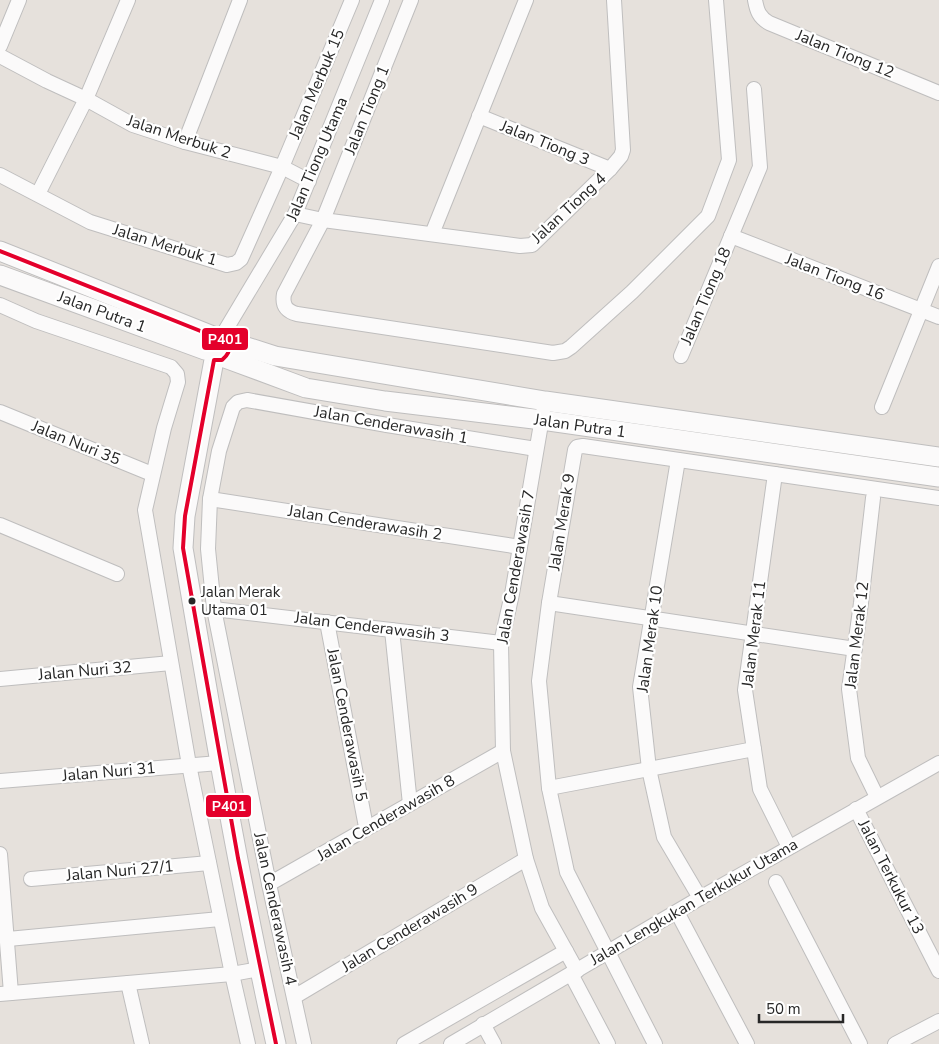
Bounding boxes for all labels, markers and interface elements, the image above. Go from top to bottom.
street label: Jalan Tiong 12 [792,24,897,84]
street label: Jalan Merbuk 15 [284,26,350,143]
street label: Jalan Tiong 1 [339,62,395,159]
street label: Jalan Tiong Utama [281,94,353,225]
street label: Jalan Merbuk 2 [123,110,234,164]
street label: Jalan Tiong 3 [496,115,593,171]
street label: Jalan Tiong 4 [526,167,611,249]
street label: Jalan Merbuk 1 [109,218,220,271]
street label: Jalan Tiong 18 [675,244,736,349]
street label: Jalan Tiong 16 [782,248,888,306]
street label: Jalan Putra 1 [54,285,149,338]
line badge: P401 [201,327,249,351]
text: P401 [208,330,242,349]
street label: Jalan Cenderawasih 1 [311,400,470,449]
street label: Jalan Putra 1 [532,409,627,443]
street label: Jalan Nuri 35 [28,415,124,471]
street label: Jalan Merak 9 [543,472,581,573]
street label: Jalan Cenderawasih 7 [491,488,540,647]
street label: Jalan Cenderawasih 2 [285,500,444,546]
street label: Jalan Merak 11 [736,579,771,690]
street label: Jalan Merak 12 [839,580,874,691]
place label: Jalan Merak Utama 01 [200,582,281,620]
street label: Jalan Merak 10 [631,584,668,695]
marker: Jalan Merak Utama 01 [187,596,197,606]
street label: Jalan Cenderawasih 3 [292,606,451,647]
street label: Jalan Cenderawasih 5 [321,645,373,804]
street label: Jalan Nuri 32 [36,656,133,686]
street label: Jalan Nuri 31 [60,757,157,787]
street label: Jalan Cenderawasih 8 [312,770,459,867]
line badge: P401 [205,794,252,818]
text: P401 [212,797,246,816]
street label: Jalan Terkukur 13 [852,815,929,938]
street label: Jalan Cenderawasih 4 [248,830,302,988]
street label: Jalan Lengkukan Terkukur Utama [585,833,802,971]
street label: Jalan Nuri 27/1 [64,855,175,887]
street label: Jalan Cenderawasih 9 [337,878,482,978]
scale bar [759,992,843,1024]
text: 50 m [766,999,801,1019]

